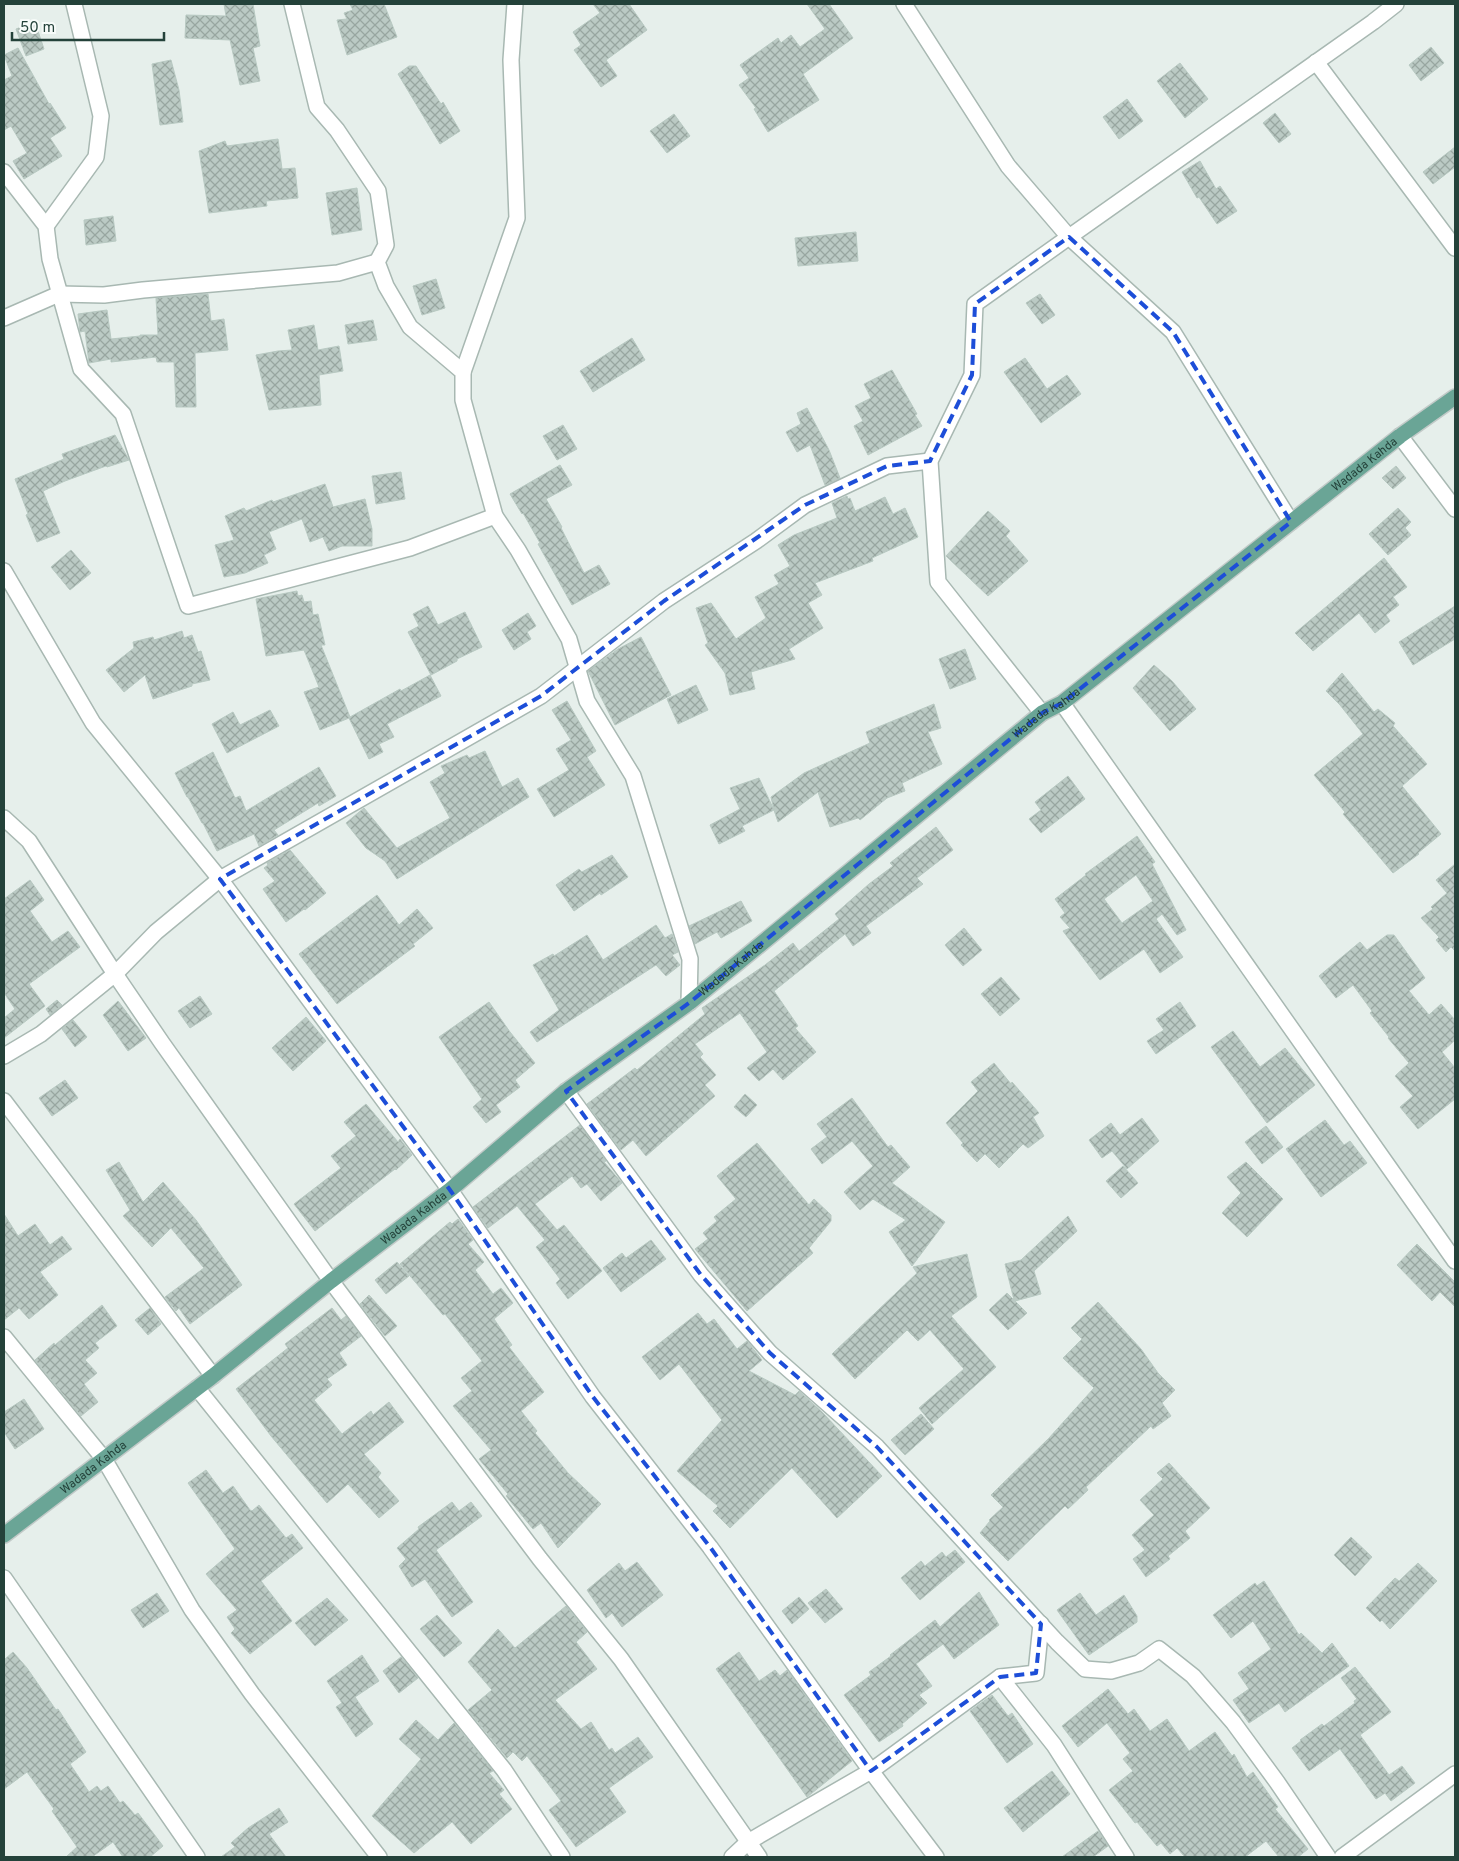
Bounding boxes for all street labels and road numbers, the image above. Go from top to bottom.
street label: Wadada Kahda [1329,434,1401,496]
street label: Wadada Kahda [1010,685,1084,743]
street label: Wadada Kahda [696,938,767,1001]
street label: Wadada Kahda [378,1188,451,1249]
street label: Wadada Kahda [57,1438,130,1498]

